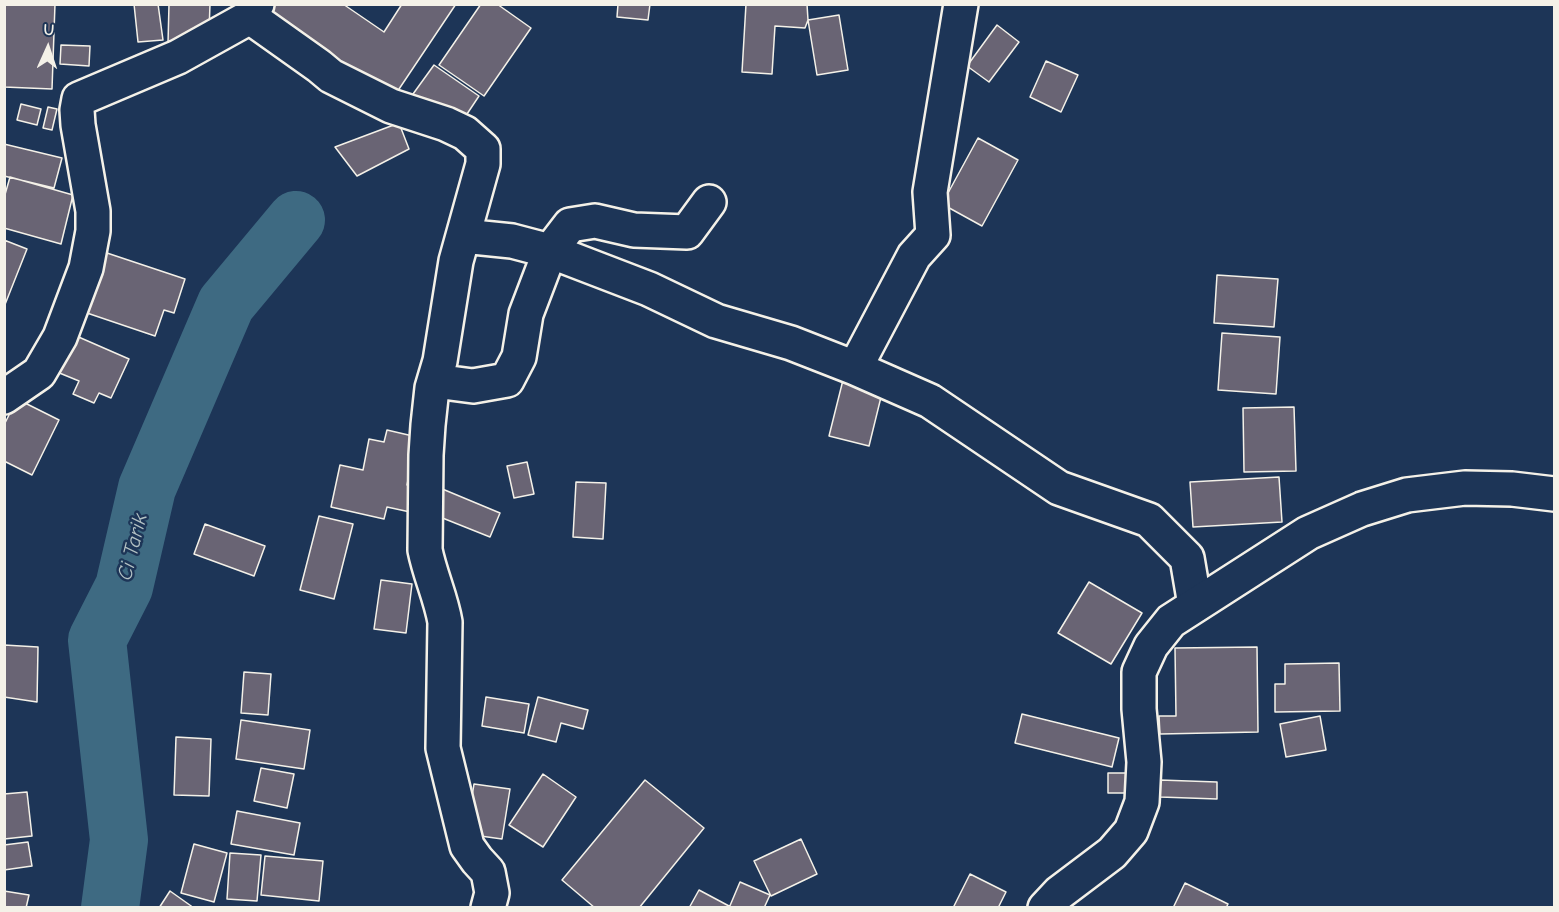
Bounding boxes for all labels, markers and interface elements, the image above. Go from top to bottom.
north arrow [18,18,78,78]
text: U [43,21,55,39]
water label: Ci Tarik [113,511,153,583]

